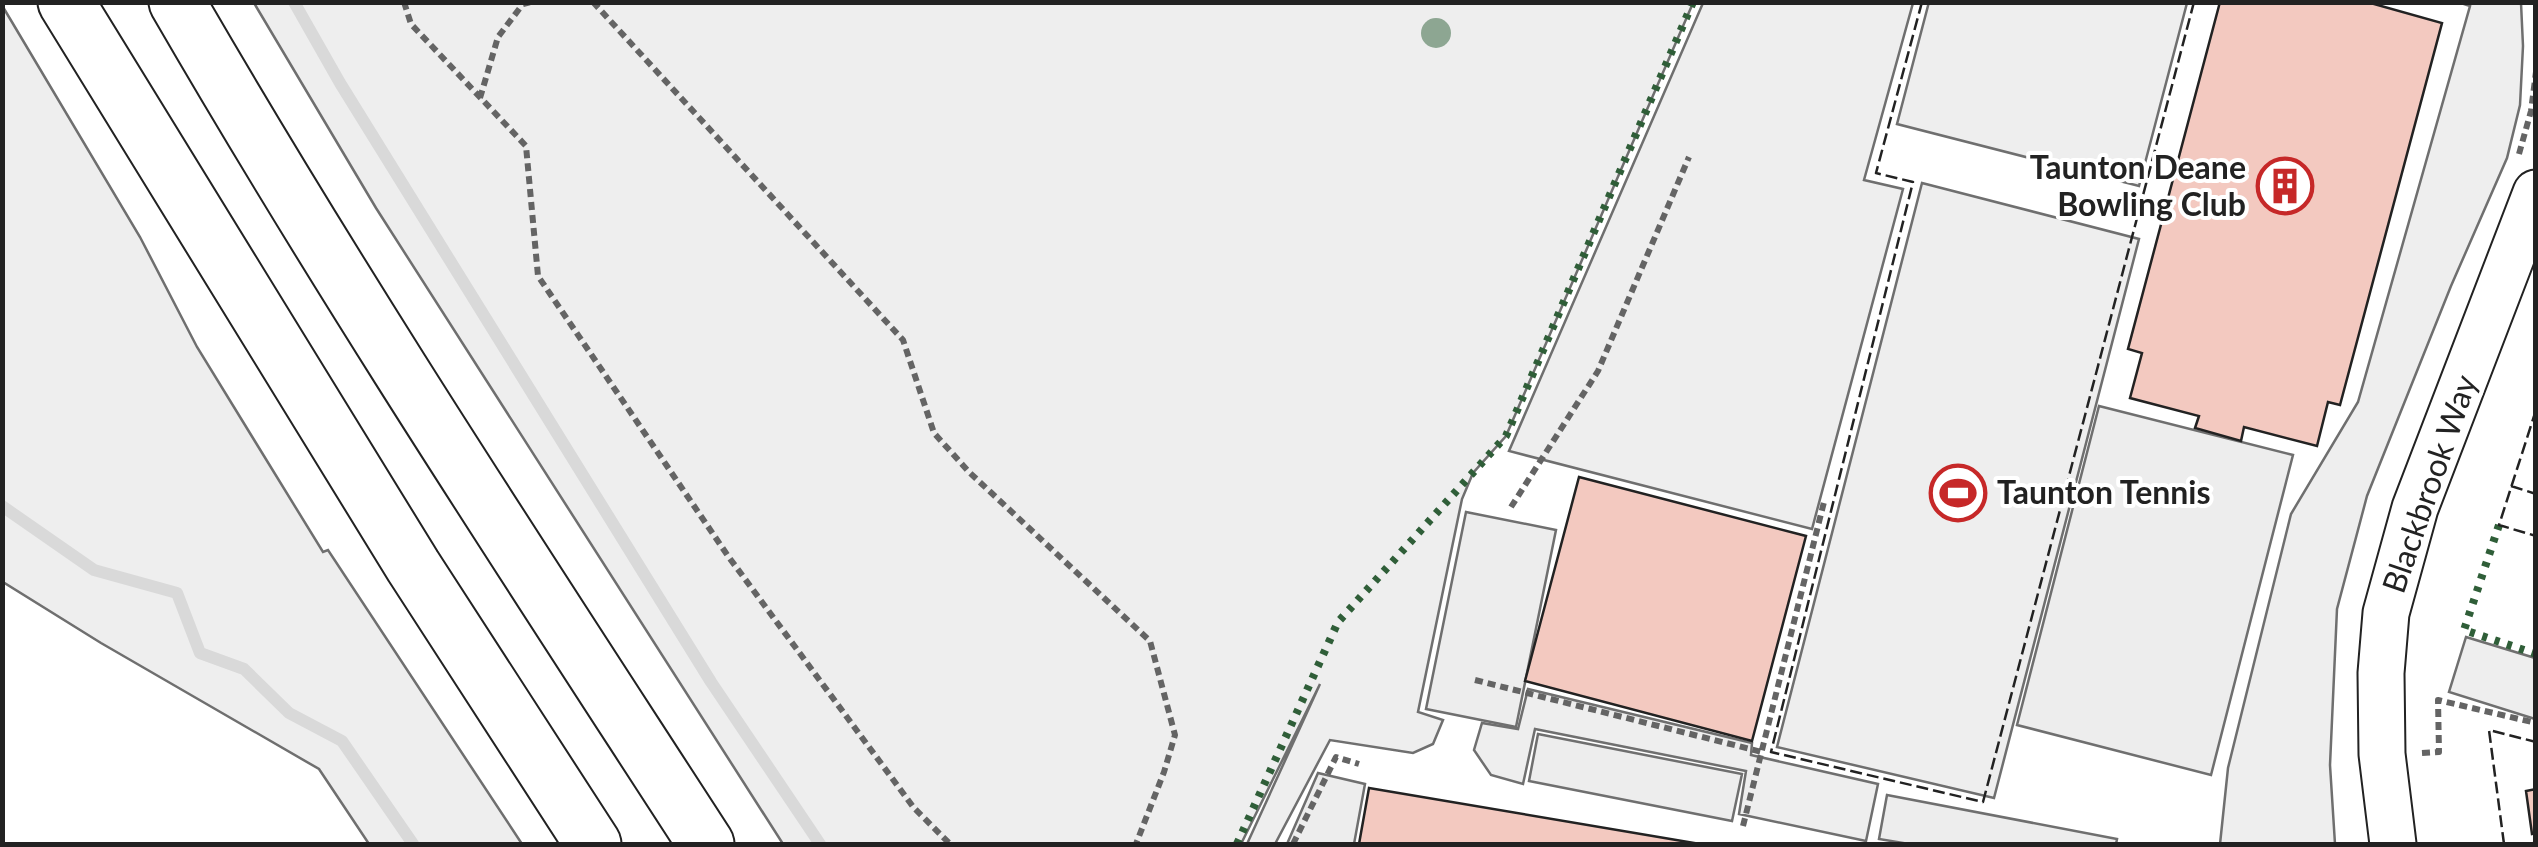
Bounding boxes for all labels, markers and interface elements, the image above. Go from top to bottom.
place label: Taunton Deane Bowling Club [2030,147,2246,223]
building icon: Taunton Deane Bowling Club [2255,156,2315,216]
street label: Blackbrook Way [2373,369,2484,598]
sports icon: Taunton Tennis [1928,463,1988,523]
place label: Taunton Tennis [1997,472,2211,511]

